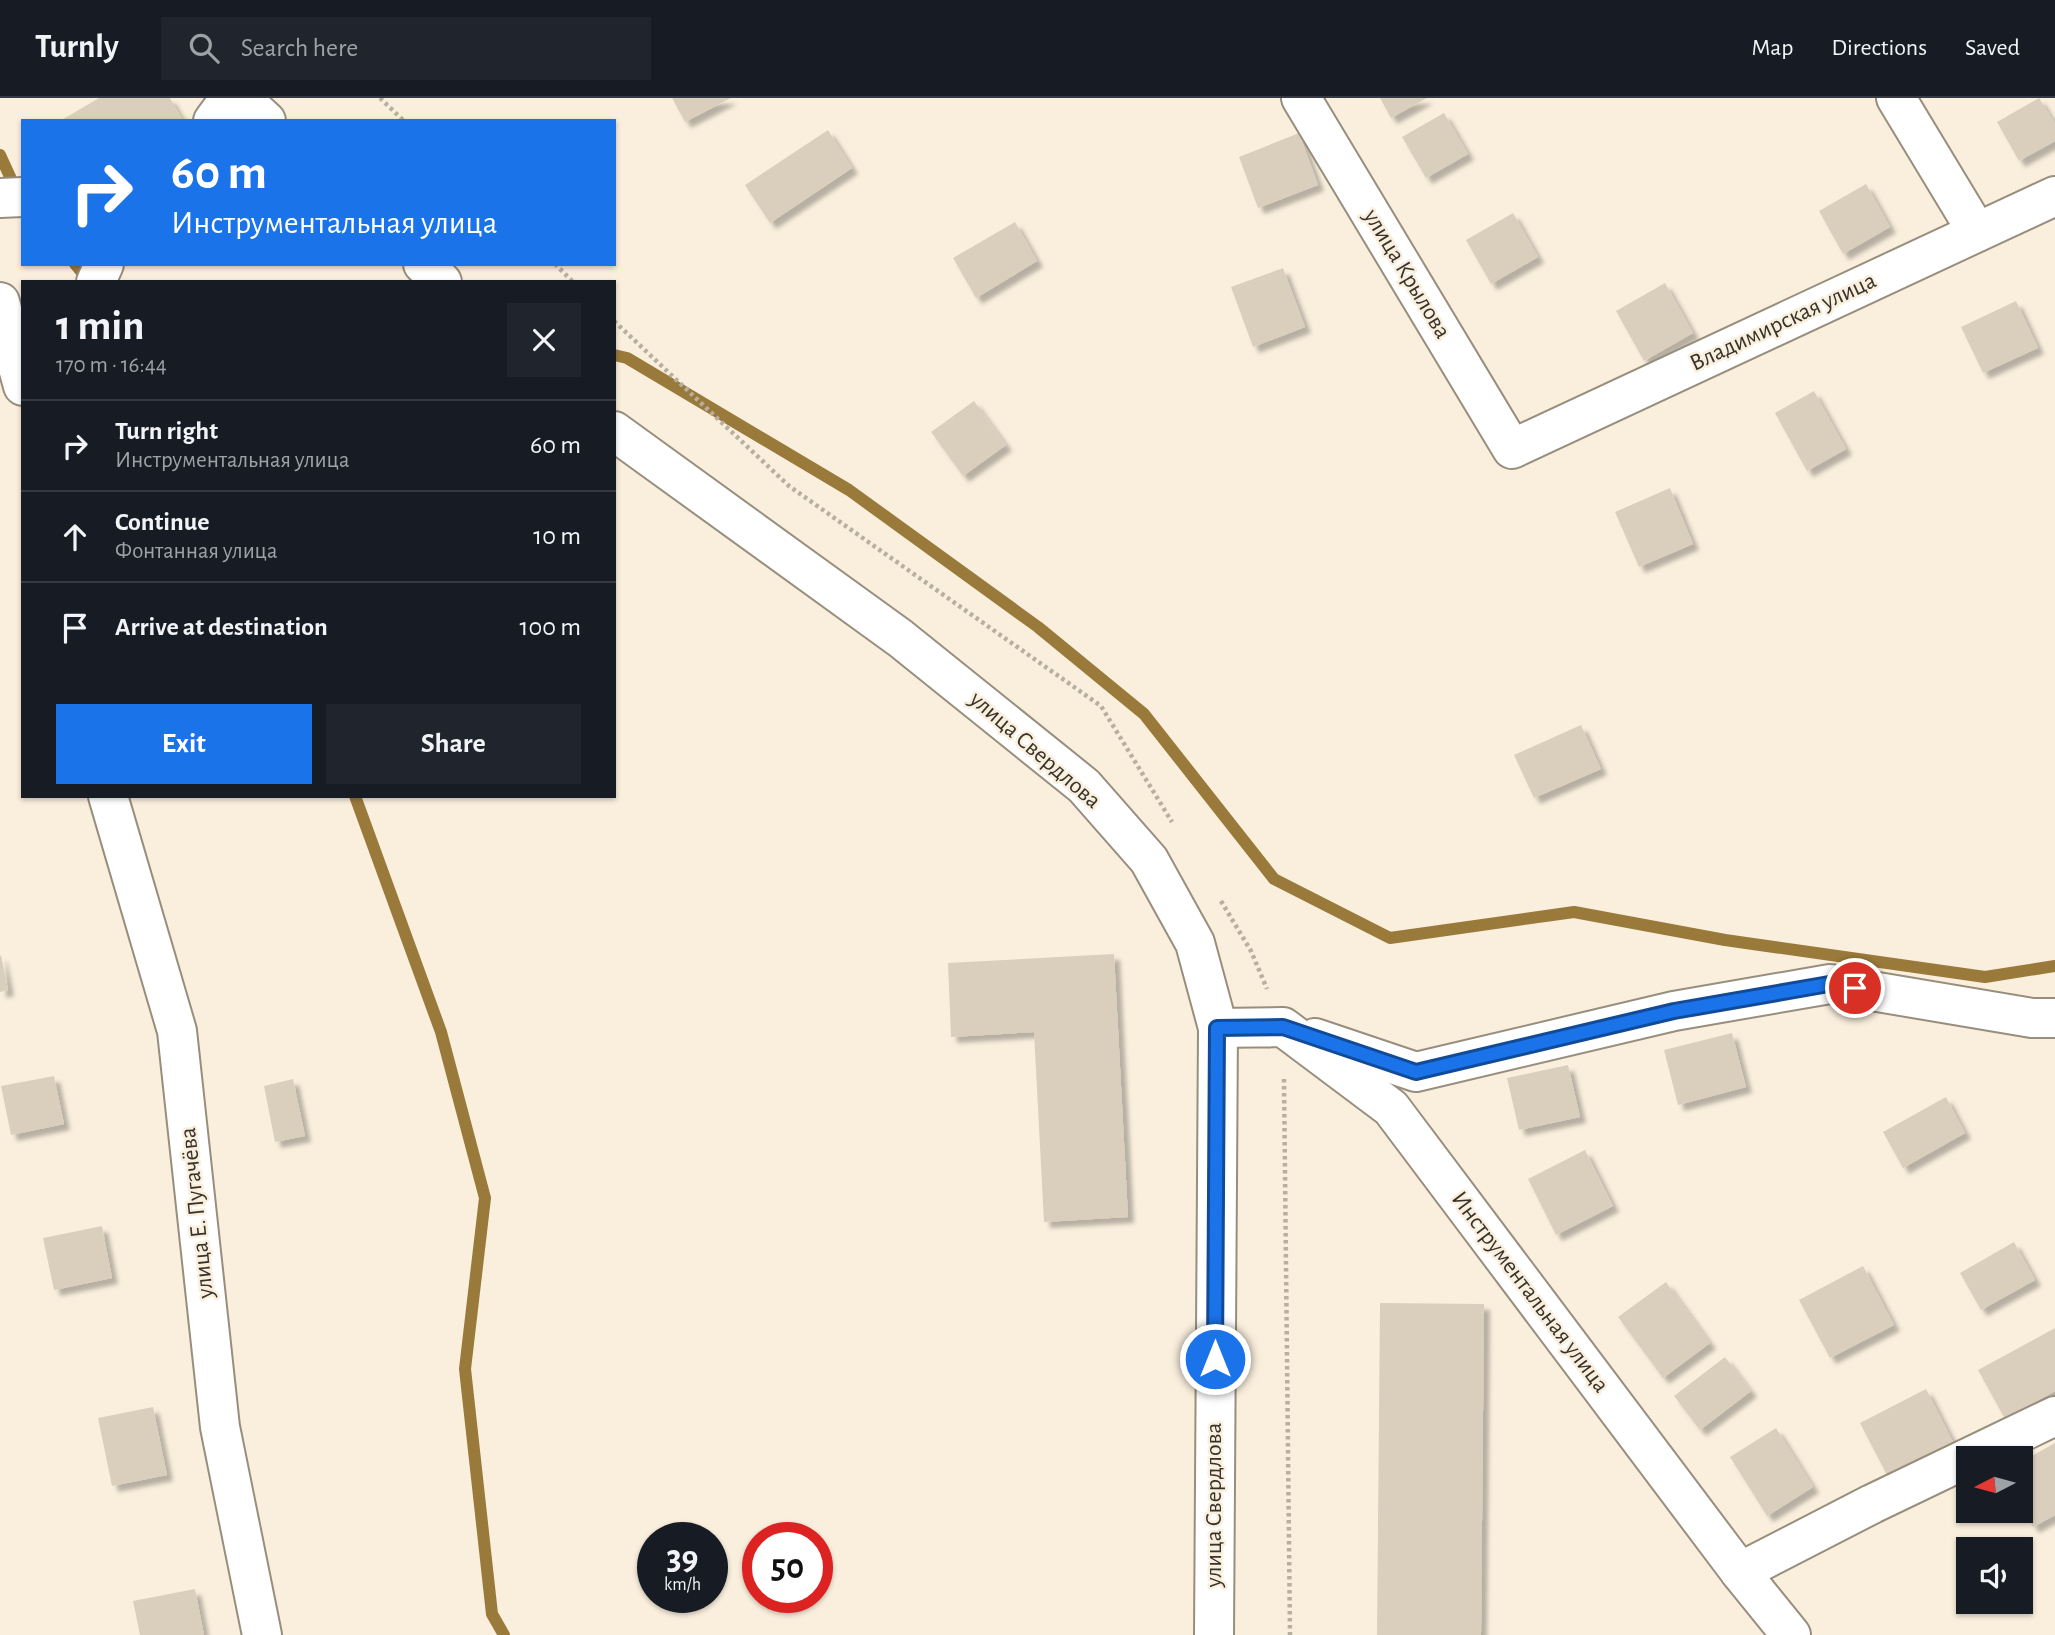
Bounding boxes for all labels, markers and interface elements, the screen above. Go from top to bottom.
search box [161,17,651,80]
icon: search [185,29,223,67]
text: Turnly [35,31,119,64]
text: Search here [241,35,358,61]
text: Map [1751,36,1793,60]
text: Directions [1831,36,1927,60]
text: Saved [1965,36,2020,60]
icon: right [56,147,147,238]
text: 60 m [171,149,267,198]
street label: улица Крылова [1359,204,1455,343]
text: Инструментальная улица [171,207,497,239]
street label: Владимирская улица [1686,268,1880,376]
button: close [507,303,581,377]
text: 1 min [56,305,145,347]
text: 170 m · 16:44 [56,354,167,377]
text: Turn right [115,418,218,444]
icon: right [56,427,94,465]
text: 60 m [530,432,581,458]
text: Инструментальная улица [115,449,350,472]
text: Continue [115,509,210,535]
icon: ahead [56,518,94,556]
text: 10 m [533,523,581,549]
text: Фонтанная улица [115,540,278,563]
icon: arrive [56,609,94,647]
text: Arrive at destination [115,614,328,640]
text: 100 m [520,614,581,640]
street label: улица Свердлова [964,686,1105,813]
button: Exit [56,704,312,784]
button: Share [326,704,581,784]
pin [1825,958,1885,1018]
icon: arrive [1836,969,1874,1007]
street label: улица Е. Пугачёва [176,1126,218,1301]
street label: Инструментальная улица [1447,1187,1613,1397]
position arrow [1178,1322,1252,1396]
street label: улица Свердлова [1202,1422,1226,1589]
north arrow [1956,1446,2034,1522]
map controls [1956,1446,2033,1614]
speed limit sign: 50 [742,1522,833,1613]
button: sound [1956,1537,2033,1614]
text: 39 [666,1541,698,1576]
text: km/h [664,1576,701,1594]

